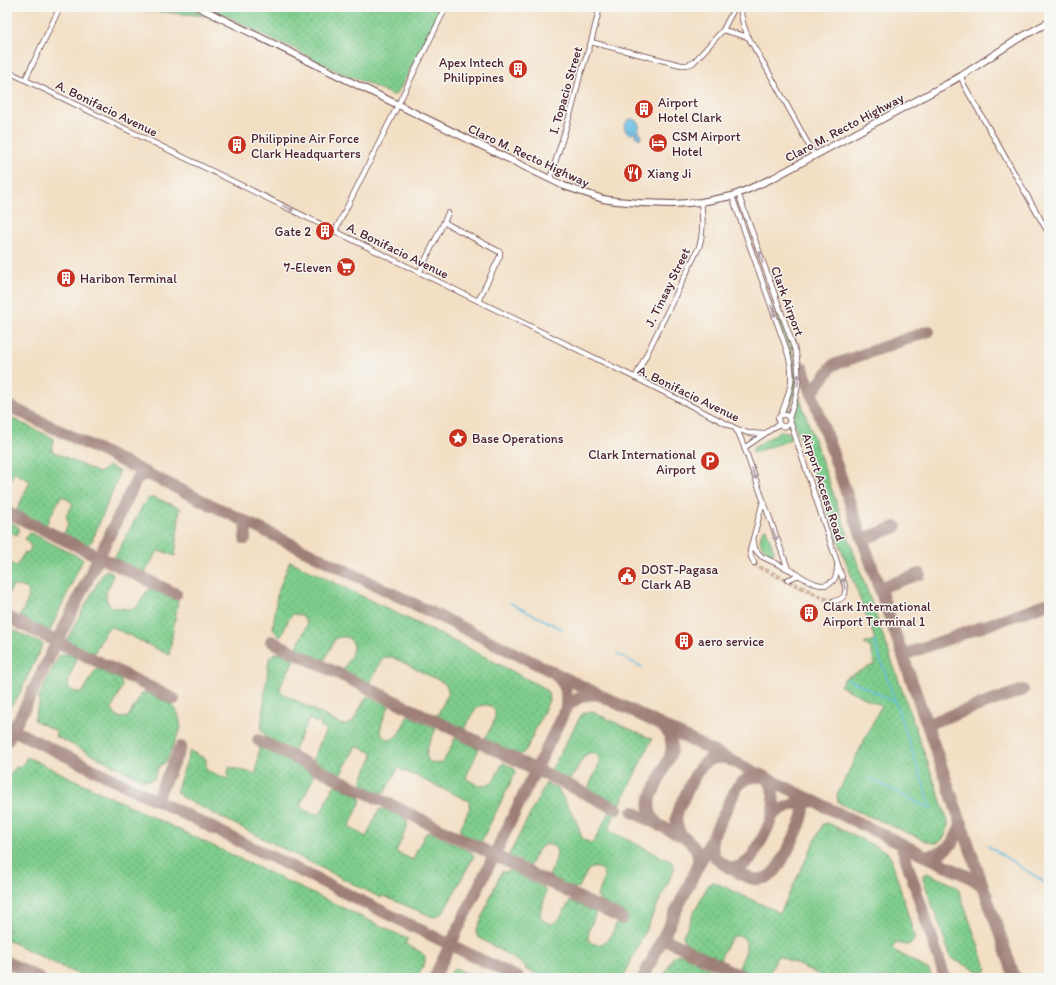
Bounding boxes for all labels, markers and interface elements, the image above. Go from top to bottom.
street label: I. Topacio Street [546,45,585,136]
place label: Apex Intech Philippines [439,55,504,85]
building icon: Apex Intech Philippines [507,58,529,80]
street label: A. Bonifacio Avenue [53,77,160,140]
street label: Claro M. Recto Highway [782,90,906,165]
place label: Airport Hotel Clark [658,95,722,125]
building icon: Airport Hotel Clark [633,98,655,120]
street label: Claro M. Recto Highway [466,121,592,190]
place label: CSM Airport Hotel [672,129,741,159]
place label: Philippine Air Force Clark Headquarters [251,131,361,161]
hotel icon: CSM Airport Hotel [647,132,669,154]
building icon: Philippine Air Force Clark Headquarters [226,134,248,156]
restaurant icon: Xiang Ji [622,162,644,184]
place label: Xiang Ji [647,166,691,181]
one-way arrow [281,205,293,212]
street label: A. Bonifacio Avenue [344,219,451,282]
building icon: Gate 2 [314,220,336,242]
place label: Gate 2 [274,224,311,239]
street label: J. Tinsay Street [642,245,693,329]
one-way arrow [756,251,764,263]
supermarket icon: 7-Eleven [335,256,357,278]
place label: 7-Eleven [284,260,333,275]
street label: Clark Airport [768,264,807,338]
building icon: Haribon Terminal [55,267,77,289]
place label: Haribon Terminal [80,271,177,286]
one-way arrow [770,305,777,318]
street label: A. Bonifacio Avenue [635,362,742,425]
one-way arrow [795,374,802,387]
place icon: Base Operations [447,427,469,449]
place label: Base Operations [472,431,564,446]
street label: Airport Access Road [799,432,848,543]
place label: Clark International Airport [588,447,696,477]
parking icon: Clark International Airport [699,450,721,472]
one-way arrow [750,468,758,480]
one-way arrow [772,528,780,540]
place label: DOST-Pagasa Clark AB [641,562,718,592]
public building icon: DOST-Pagasa Clark AB [616,565,638,587]
one-way arrow [839,578,847,591]
place label: Clark International Airport Terminal 1 [823,599,931,629]
building icon: Clark International Airport Terminal 1 [798,602,820,624]
building icon: aero service [673,630,695,652]
place label: aero service [698,634,764,649]

